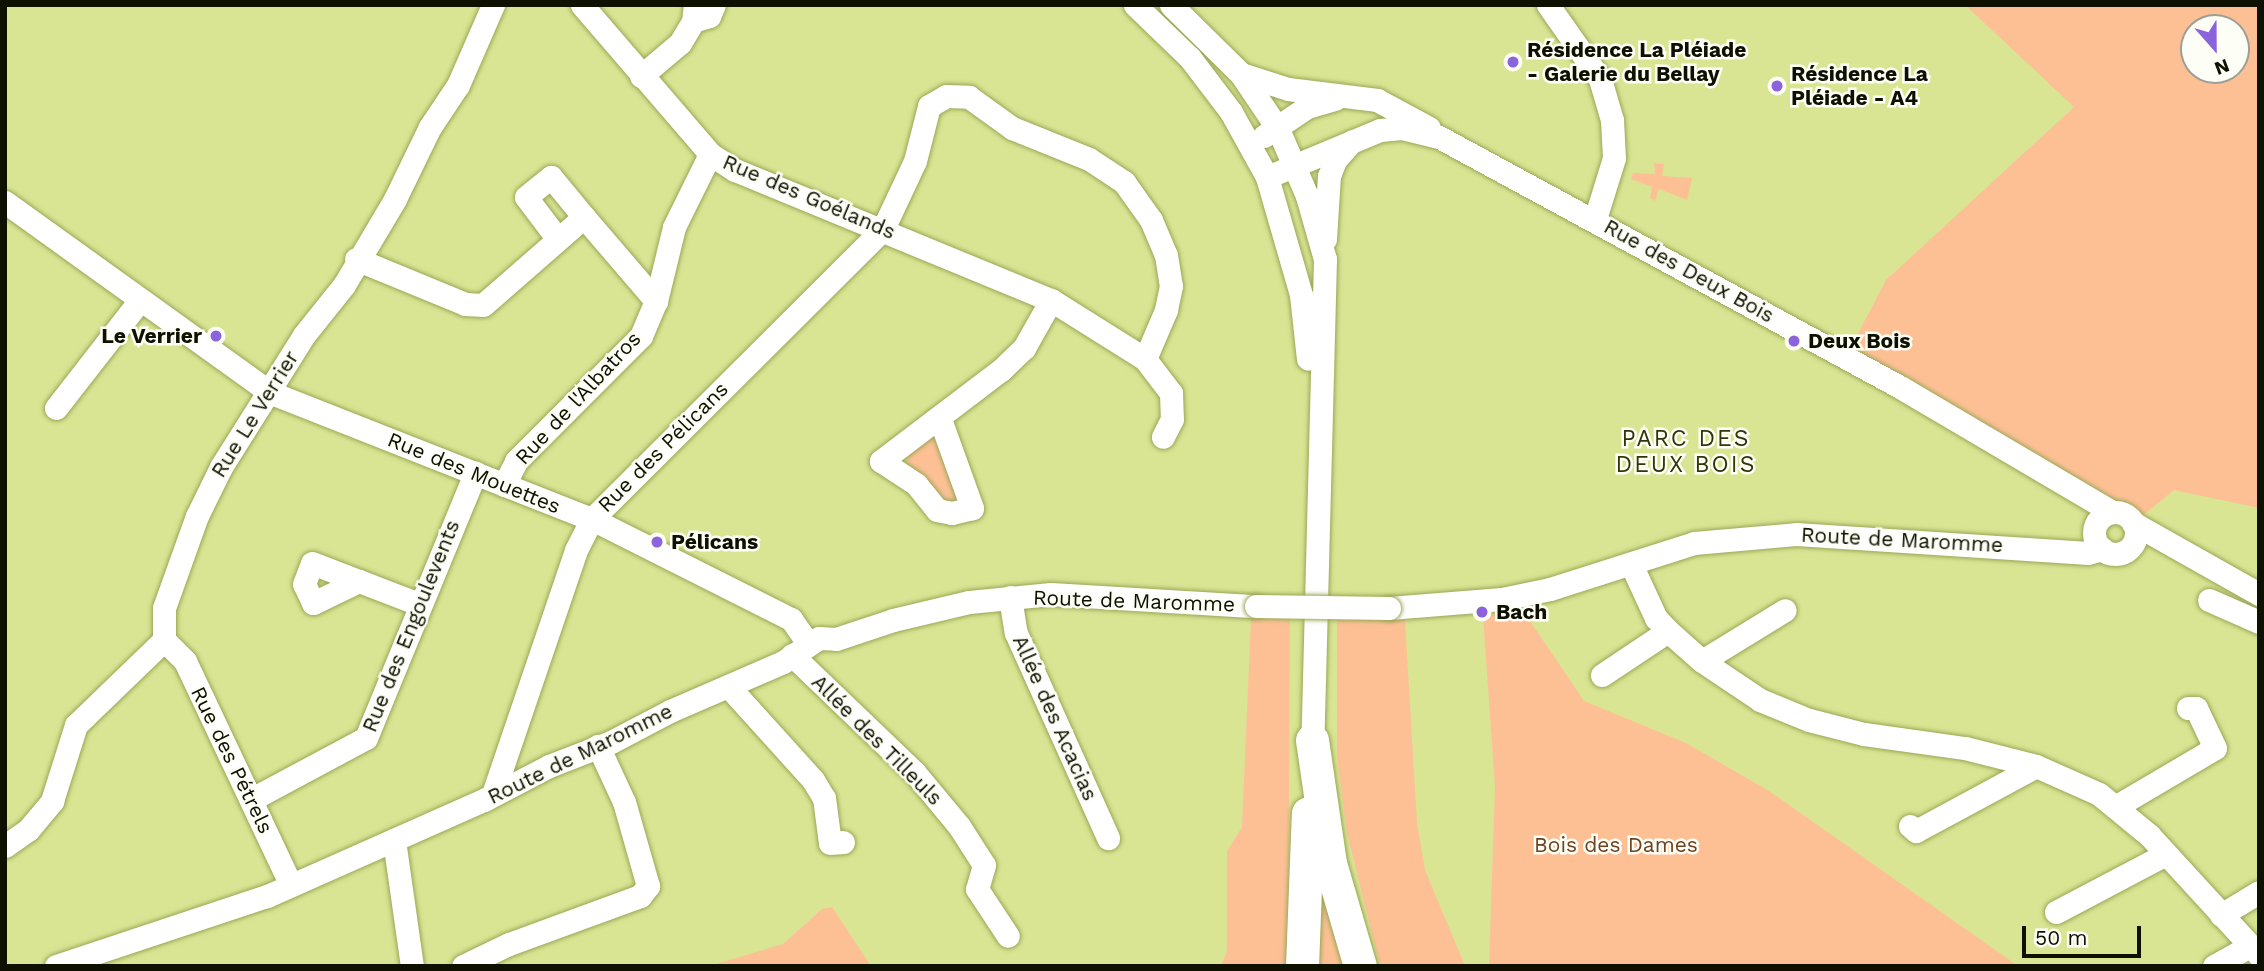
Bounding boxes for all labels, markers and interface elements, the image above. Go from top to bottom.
north arrow [2180,14,2250,84]
place label: Résidence La Pléiade - Galerie du Bellay [1527,37,1747,87]
marker: Résidence La Pléiade - Galerie du Bellay [1505,54,1521,70]
text: N [2211,54,2233,80]
place label: Résidence La Pléiade - A4 [1791,61,1928,111]
marker: Résidence La Pléiade - A4 [1769,78,1785,94]
street label: Rue des Goélands [719,149,899,245]
street label: Rue des Deux Bois [1599,214,1779,328]
place label: Le Verrier [101,323,202,349]
street label: Rue de l'Albatros [510,326,646,470]
marker: Le Verrier [208,328,224,344]
place label: Deux Bois [1808,328,1911,354]
marker: Deux Bois [1786,333,1802,349]
street label: Rue Le Verrier [206,346,304,482]
street label: Rue des Pélicans [593,377,733,517]
district label: PARC DES DEUX BOIS [1617,425,1755,479]
street label: Rue des Mouettes [384,427,564,519]
street label: Rue des Engoulevents [357,516,465,736]
street label: Route de Maromme [1800,522,2004,558]
place label: Pélicans [671,529,758,555]
marker: Pélicans [649,534,665,550]
street label: Route de Maromme [1032,585,1236,617]
place label: Bach [1496,599,1547,625]
marker: Bach [1474,604,1490,620]
street label: Allée des Acacias [1007,631,1103,805]
street label: Allée des Tilleuls [806,669,948,811]
street label: Rue des Pétrels [185,682,279,838]
street label: Route de Maromme [484,698,676,810]
park label: Bois des Dames [1534,832,1698,858]
scale bar [2026,912,2145,956]
text: 50 m [2035,925,2087,950]

